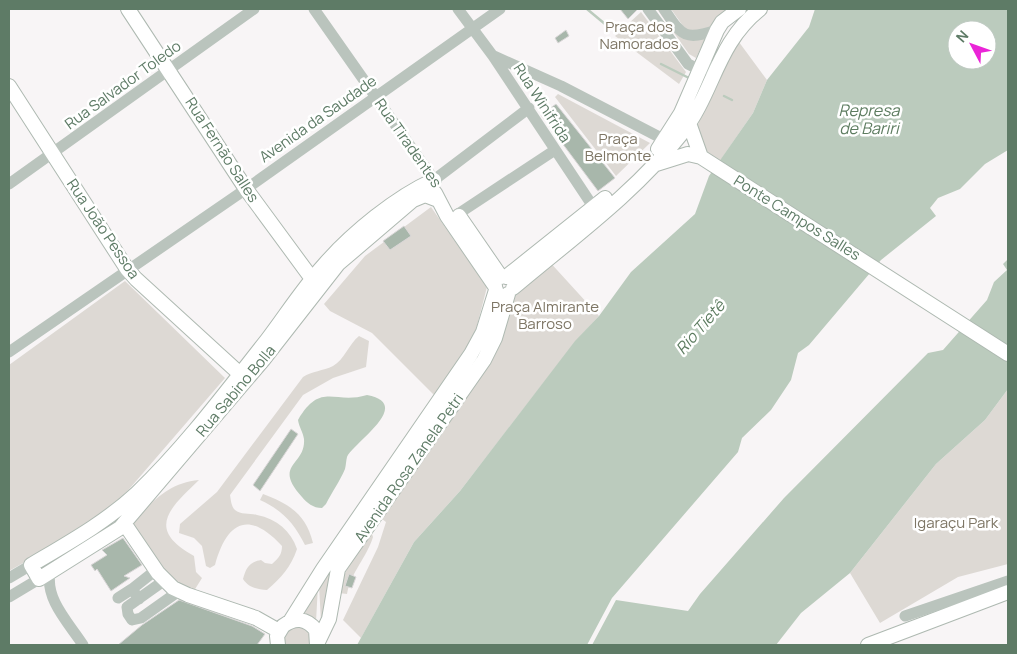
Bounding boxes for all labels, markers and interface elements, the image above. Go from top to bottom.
park label: Praça dos Namorados [599,16,679,54]
north arrow [947,20,997,70]
text: N [951,26,972,46]
street label: Rua Salvador Toledo [60,35,185,134]
street label: Rua Winifrida [509,59,576,147]
street label: Avenida da Saudade [255,70,381,167]
street label: Rua Fernão Salles [181,93,264,207]
street label: Rua Tiradentes [370,94,447,192]
water label: Represa de Bariri [839,99,901,139]
park label: Praça Belmonte [585,128,651,166]
street label: Ponte Campos Salles [730,170,865,265]
street label: Rua João Pessoa [62,175,145,283]
water label: Rio Tietê [670,294,731,359]
park label: Praça Almirante Barroso [491,296,599,334]
street label: Rua Sabino Bolla [191,340,280,441]
street label: Avenida Rosa Zanela Petri [349,389,468,546]
park label: Igaraçu Park [914,512,999,533]

